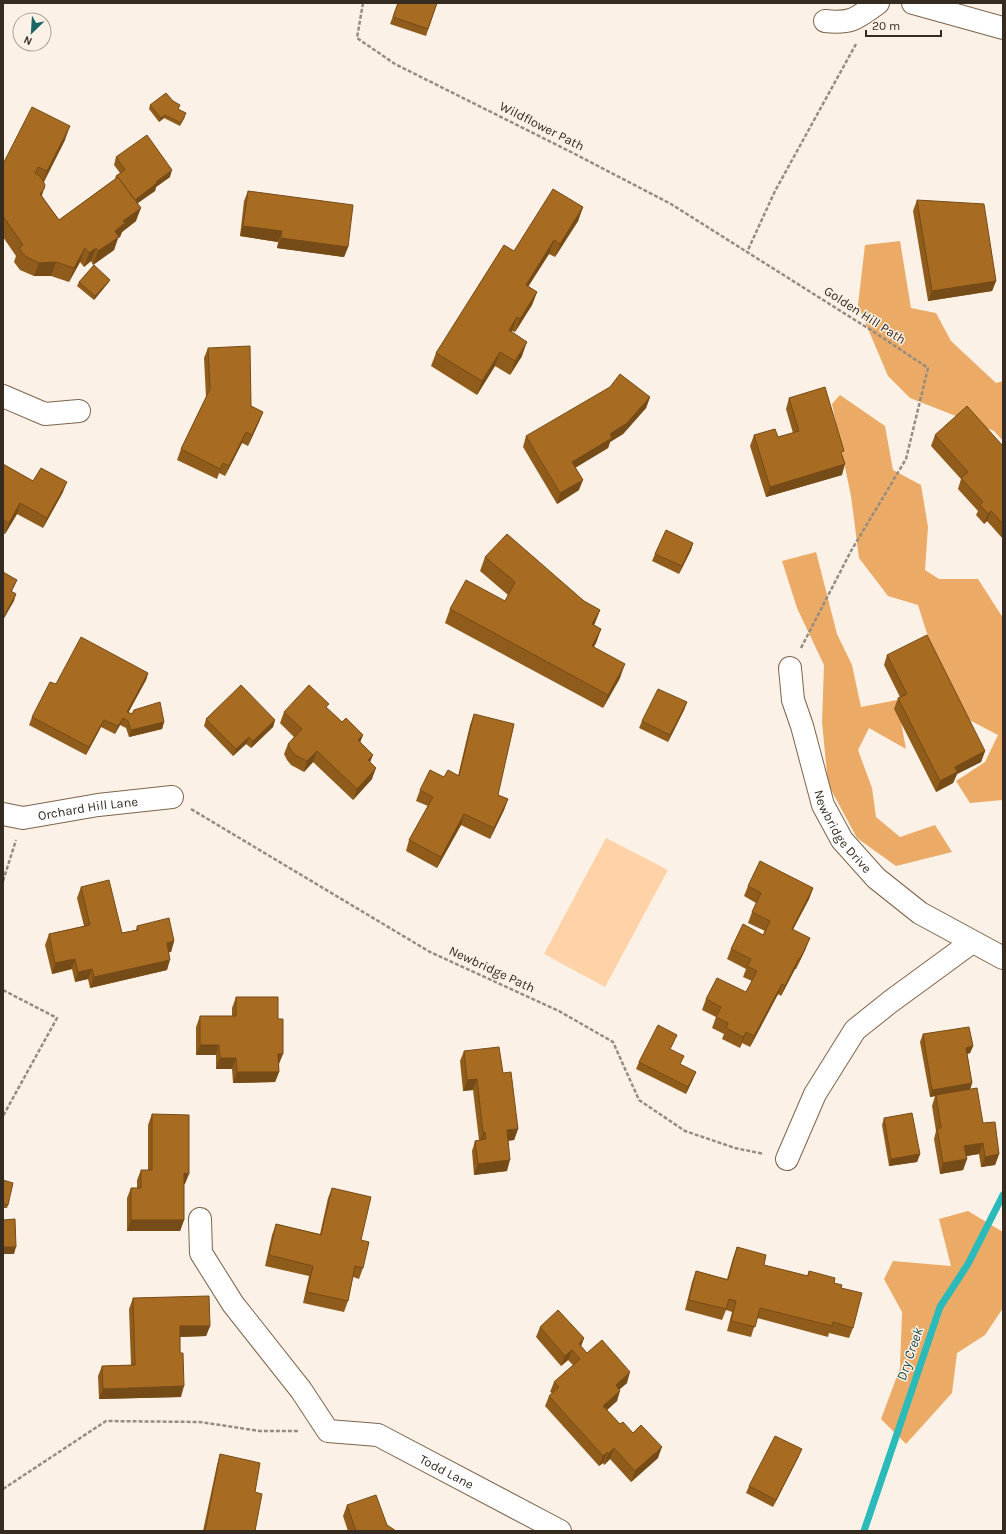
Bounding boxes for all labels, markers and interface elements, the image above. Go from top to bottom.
north arrow [12,12,52,52]
scale bar [866,12,941,38]
text: 20 m [872,19,900,33]
text: N [22,33,34,48]
street label: Wildflower Path [497,98,587,154]
street label: Golden Hill Path [821,283,909,347]
street label: Newbridge Drive [812,788,875,876]
street label: Orchard Hill Lane [37,793,139,823]
street label: Newbridge Path [447,943,537,995]
water label: Dry Creek [893,1324,927,1383]
street label: Todd Lane [417,1451,477,1492]

